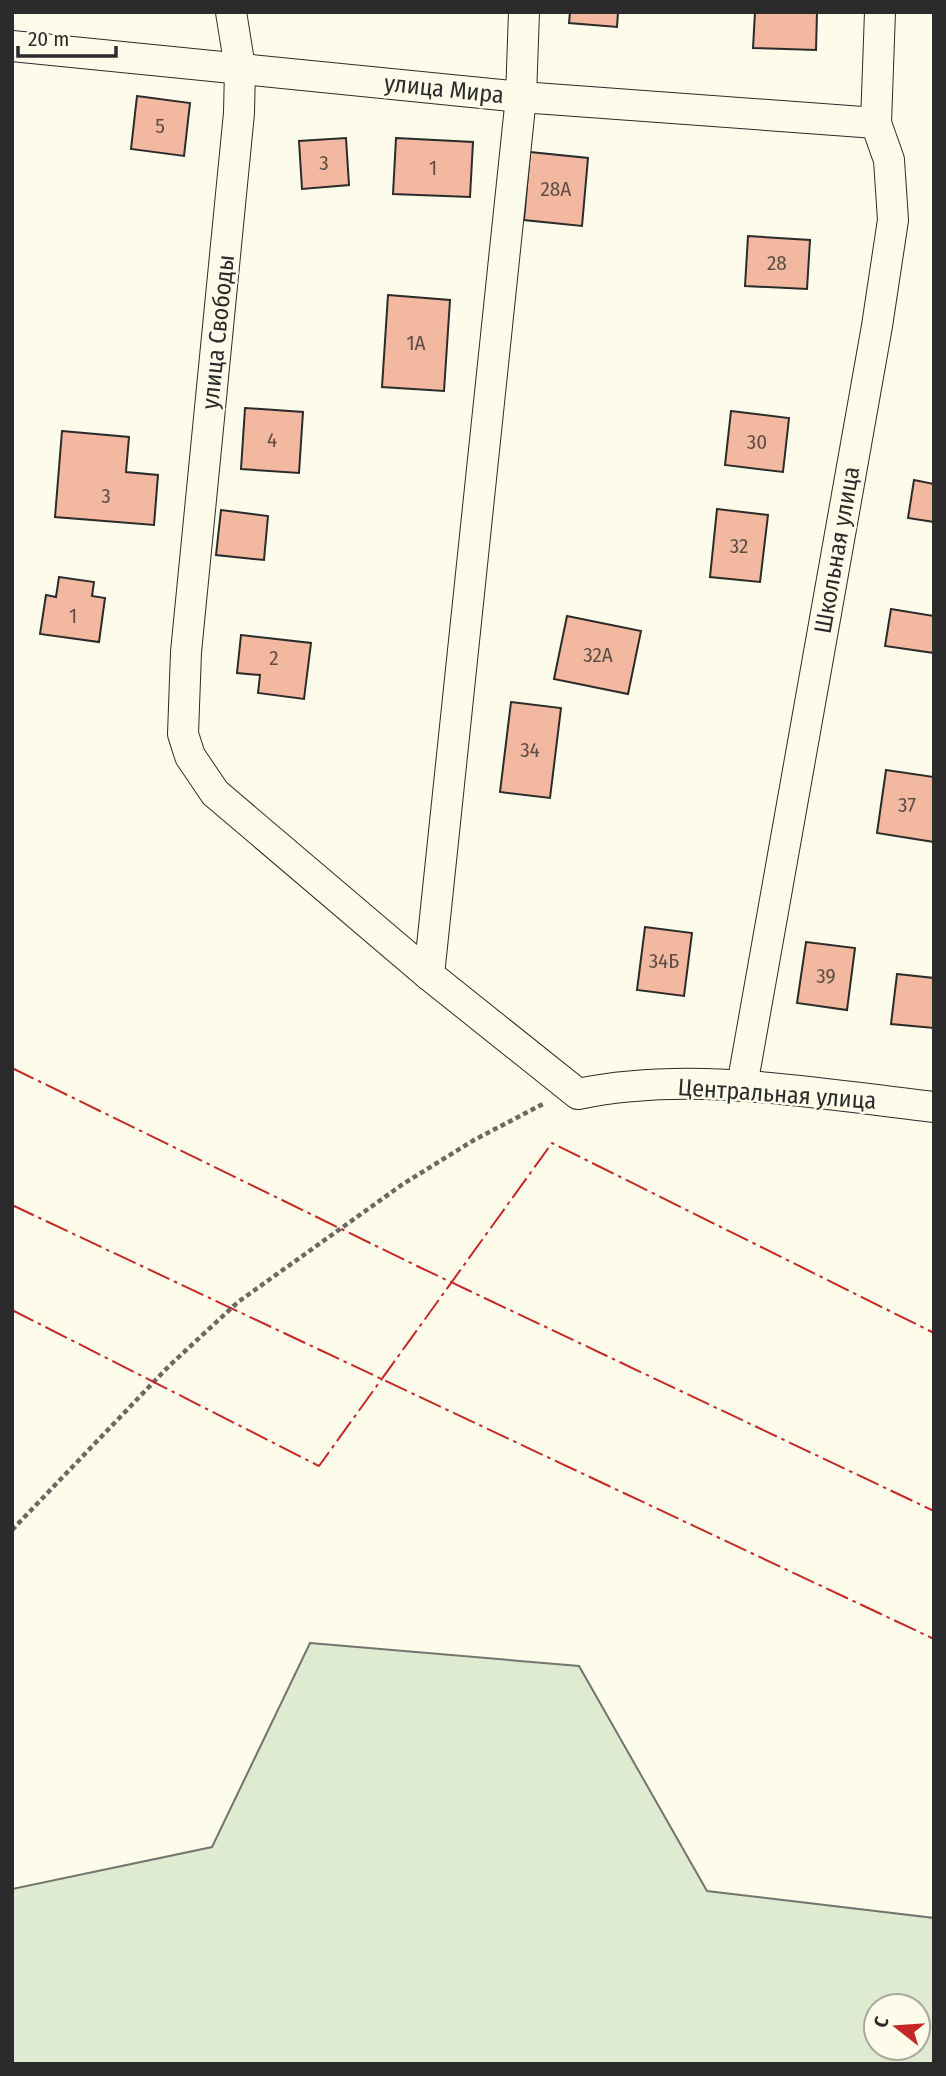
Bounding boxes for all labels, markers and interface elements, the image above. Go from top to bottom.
scale bar [18,14,116,58]
text: 20 m [28,26,69,52]
street label: улица Мира [383,69,505,109]
house number: 5 [155,113,165,139]
house number: 3 [319,150,329,176]
house number: 1 [429,155,437,181]
house number: 28А [541,176,571,202]
house number: 28 [767,250,787,276]
street label: улица Свободы [196,253,240,411]
house number: 1А [406,330,426,356]
house number: 4 [267,427,277,453]
house number: 30 [747,429,767,455]
street label: Школьная улица [809,464,865,636]
house number: 3 [101,483,111,509]
house number: 32 [730,533,748,559]
house number: 1 [69,603,77,629]
house number: 32А [583,642,613,668]
house number: 2 [269,645,279,671]
house number: 34 [520,737,540,763]
house number: 37 [898,792,916,818]
house number: 34Б [649,948,679,974]
house number: 39 [816,963,836,989]
street label: Центральная улица [677,1073,877,1115]
north arrow [862,1992,932,2062]
text: С [869,2014,894,2030]

